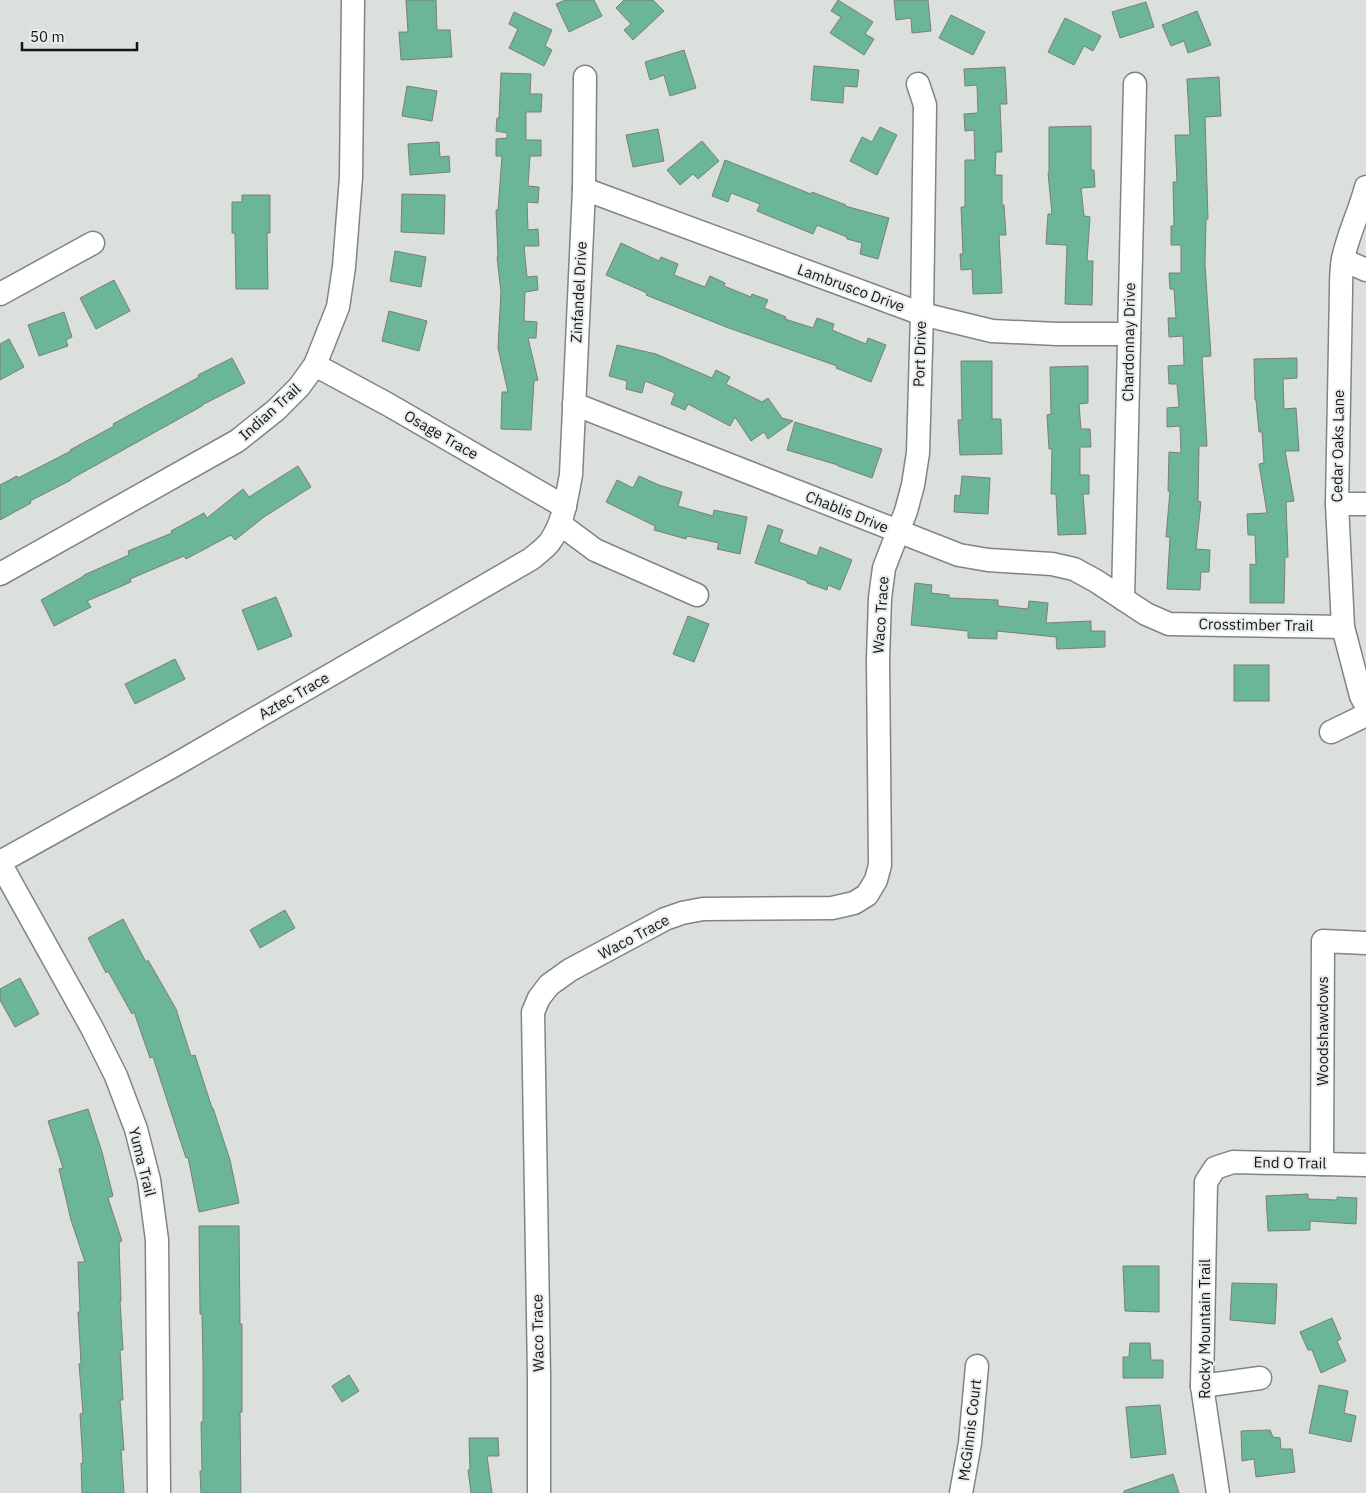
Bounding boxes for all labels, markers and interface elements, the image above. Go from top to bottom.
scale bar [22,20,138,52]
text: 50 m [30,27,65,46]
street label: Zinfandel Drive [566,241,591,343]
street label: Lambrusco Drive [795,259,907,316]
street label: Chardonnay Drive [1118,282,1139,402]
street label: Port Drive [909,320,930,387]
street label: Indian Trail [235,379,304,444]
street label: Cedar Oaks Lane [1327,389,1348,503]
street label: Osage Trace [401,406,482,463]
street label: Chablis Drive [803,486,892,537]
street label: Waco Trace [868,576,893,654]
street label: Crosstimber Trail [1198,614,1314,635]
street label: Aztec Trace [255,668,332,723]
street label: Waco Trace [595,910,673,963]
street label: Woodshawdows [1313,976,1332,1086]
street label: Yuma Trail [125,1125,160,1199]
street label: End O Trail [1253,1152,1327,1173]
street label: Rocky Mountain Trail [1195,1259,1214,1399]
street label: Waco Trace [527,1294,548,1372]
street label: McGinnis Court [954,1378,985,1482]

